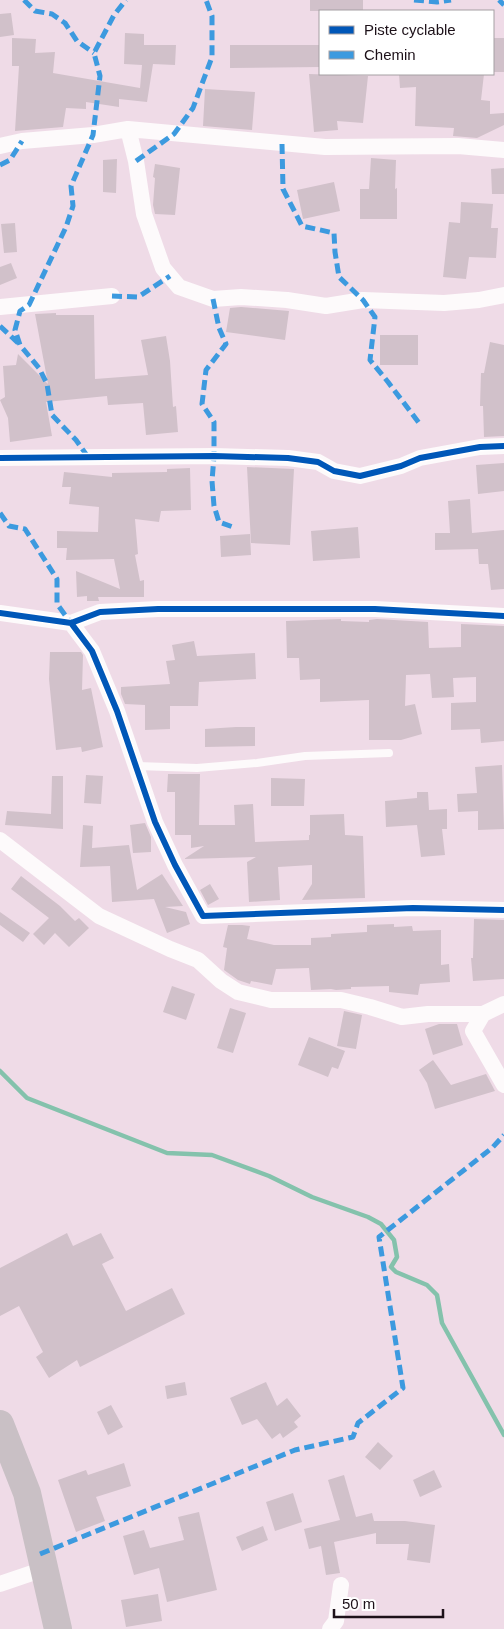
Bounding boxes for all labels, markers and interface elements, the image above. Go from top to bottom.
legend [319,10,494,75]
text: Piste cyclable [364,21,456,38]
text: Chemin [364,46,416,63]
scale bar [334,1586,443,1618]
text: 50 m [342,1595,375,1612]

